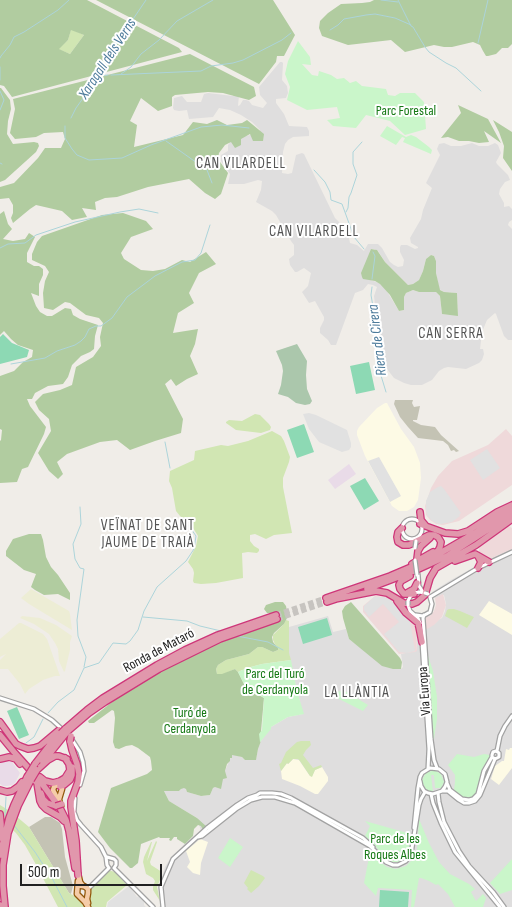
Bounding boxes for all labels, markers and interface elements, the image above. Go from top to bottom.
water label: Xaragall dels Verns [75,15,141,103]
park label: Parc Forestal [376,103,436,119]
district label: CAN VILARDELL [194,155,288,173]
district label: CAN VILARDELL [267,223,361,241]
water label: Riera de Cirera [365,303,391,377]
district label: CAN SERRA [417,325,485,343]
district label: VEÏNAT DE SANT JAUME DE TRAIÀ [99,517,197,552]
street label: Ronda de Mataró [121,625,197,677]
park label: Parc del Turó de Cerdanyola [242,666,308,699]
street label: Via Europa [415,666,435,716]
district label: LA LLÀNTIA [323,684,391,702]
park label: Turó de Cerdanyola [164,705,216,738]
park label: Parc de les Roques Albes [364,831,426,864]
scale bar [22,854,165,886]
text: 500 m [28,863,59,882]

